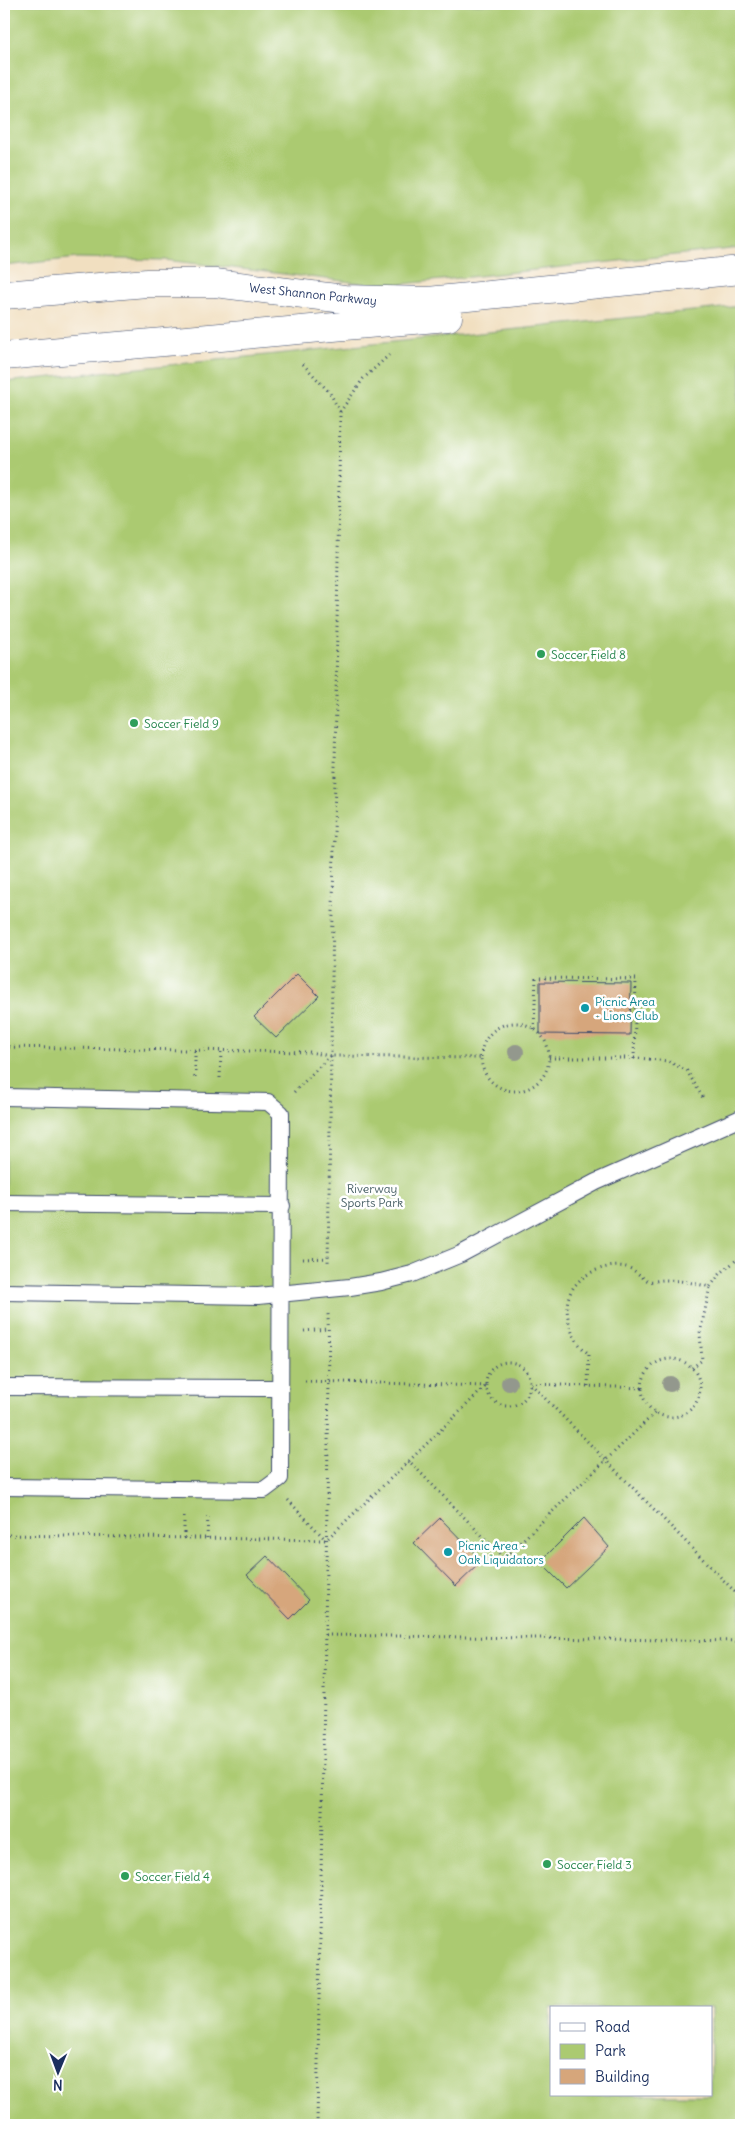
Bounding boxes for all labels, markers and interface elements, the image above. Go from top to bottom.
street label: West Shannon Parkway [249,280,377,308]
place label: Soccer Field 8 [551,647,626,662]
marker: Soccer Field 8 [535,648,547,660]
place label: Soccer Field 9 [144,716,219,731]
marker: Soccer Field 9 [128,717,140,729]
place label: Picnic Area - Lions Club [595,994,659,1023]
marker: Picnic Area - Lions Club [579,1002,591,1014]
park label: Riverway Sports Park [341,1181,403,1210]
place label: Picnic Area - Oak Liquidators [458,1538,544,1567]
marker: Picnic Area - Oak Liquidators [442,1546,454,1558]
place label: Soccer Field 3 [557,1857,632,1872]
marker: Soccer Field 3 [541,1858,553,1870]
place label: Soccer Field 4 [135,1869,210,1884]
marker: Soccer Field 4 [119,1870,131,1882]
legend [550,2006,712,2096]
text: Road [595,2017,630,2036]
text: Park [595,2041,626,2060]
north arrow [32,2046,82,2096]
text: Building [595,2067,650,2086]
text: N [53,2076,63,2094]

